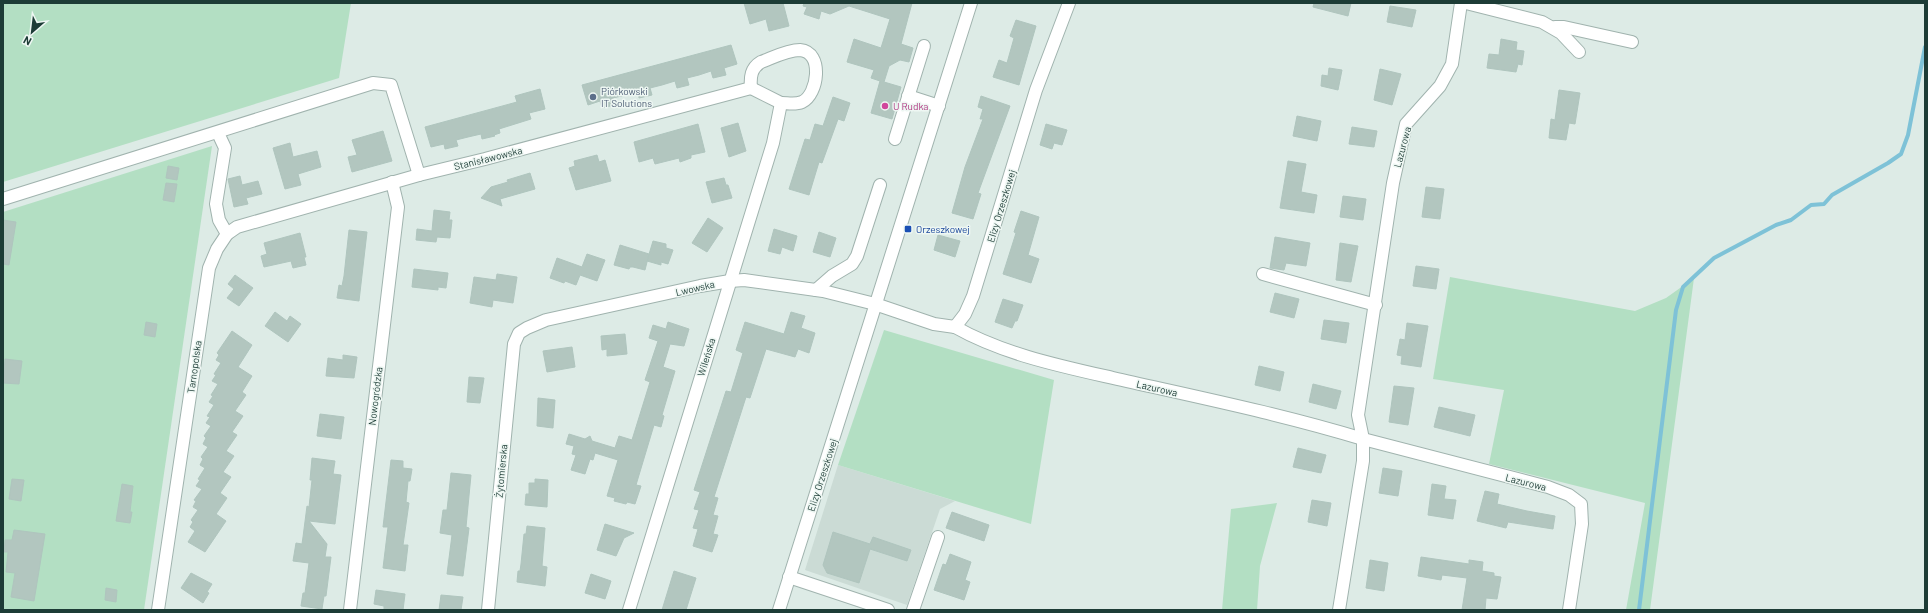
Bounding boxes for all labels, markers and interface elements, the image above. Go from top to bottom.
north arrow [12,12,52,52]
text: N [21,34,33,49]
place label: Piórkowski IT Solutions [601,85,652,109]
marker: Piórkowski IT Solutions [588,92,598,102]
place label: U Rudka [893,100,928,112]
marker: U Rudka [880,101,890,111]
street label: Lazurowa [1391,125,1413,169]
street label: Stanisławowska [453,144,523,172]
street label: Elizy Orzeszkowej [984,168,1018,244]
place label: Orzeszkowej [916,223,970,235]
marker: Orzeszkowej [903,224,913,234]
street label: Lwowska [674,278,716,298]
street label: Wileńska [695,337,717,377]
street label: Tarnopolska [184,340,204,394]
street label: Nowogródzka [365,366,385,426]
street label: Lazurowa [1135,377,1179,399]
street label: Elizy Orzeszkowej [805,437,839,513]
street label: Żytomierska [493,444,509,498]
street label: Lazurowa [1504,471,1548,493]

